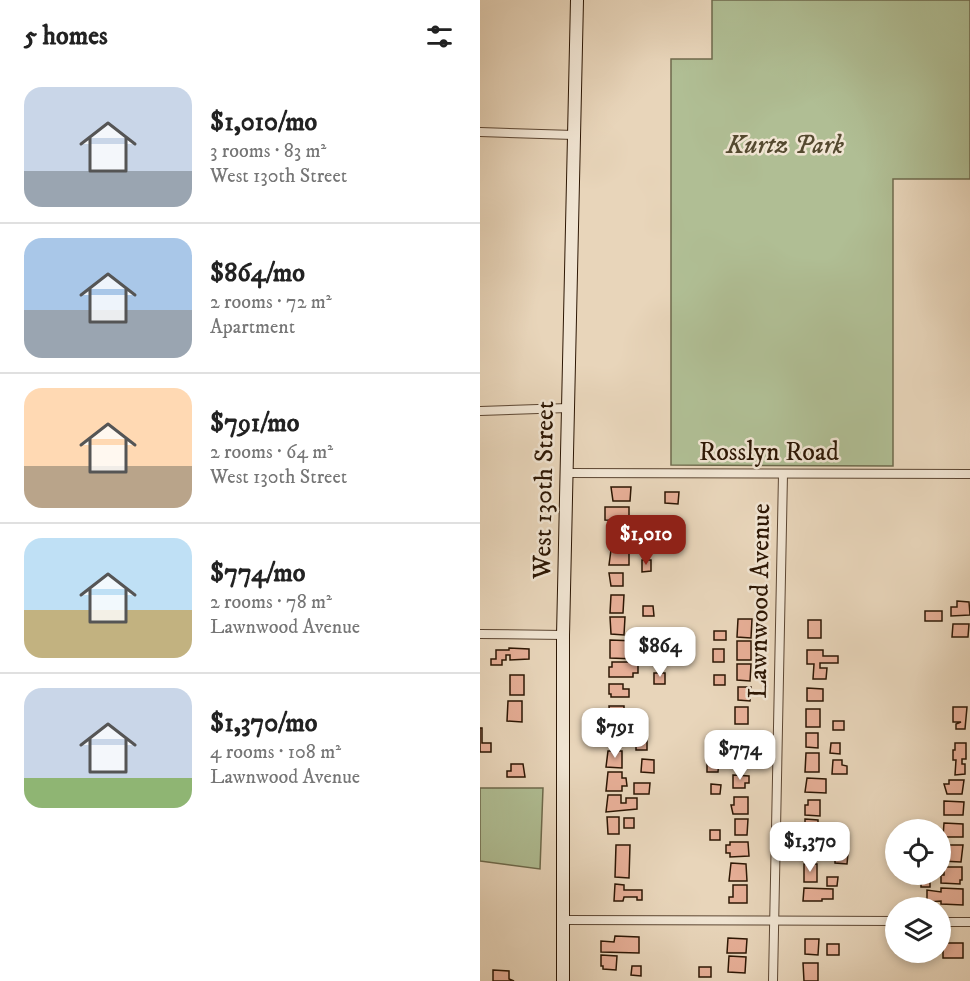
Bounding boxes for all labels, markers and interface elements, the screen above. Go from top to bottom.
text: 5 homes [24,20,108,53]
icon: filters [423,20,456,53]
text: $1,010/mo [210,106,317,139]
icon: home [72,111,144,183]
park label: Kurtz Park [725,129,844,162]
text: 3 rooms · 83 m² [210,139,326,164]
text: West 130th Street [210,164,347,189]
text: $864/mo [210,257,305,290]
icon: home [72,262,144,334]
text: 2 rooms · 72 m² [210,290,332,315]
text: Apartment [210,315,295,340]
street label: West 130th Street [526,401,562,580]
text: $791/mo [210,407,299,440]
icon: home [72,412,144,484]
street label: Rosslyn Road [699,436,839,469]
text: 2 rooms · 64 m² [210,440,333,465]
text: West 130th Street [210,465,347,490]
street label: Lawnwood Avenue [742,503,778,699]
pin: $1,010 [597,515,695,566]
text: $1,010 [620,522,672,547]
text: $774/mo [210,557,305,590]
icon: home [72,562,144,634]
text: 2 rooms · 78 m² [210,590,332,615]
text: Lawnwood Avenue [210,615,360,640]
pin: $864 [624,627,696,678]
text: $864 [639,634,681,659]
text: $1,370/mo [210,707,317,740]
pin: $791 [579,708,651,759]
icon: home [72,712,144,784]
text: $791 [596,715,634,740]
pin: $774 [704,730,776,781]
text: $774 [718,737,762,762]
text: 4 rooms · 108 m² [210,740,341,765]
text: Lawnwood Avenue [210,765,360,790]
map controls [885,819,951,963]
button: locate [885,819,951,885]
pin: $1,370 [761,822,859,873]
text: $1,370 [784,829,836,854]
button: layers [885,897,951,963]

